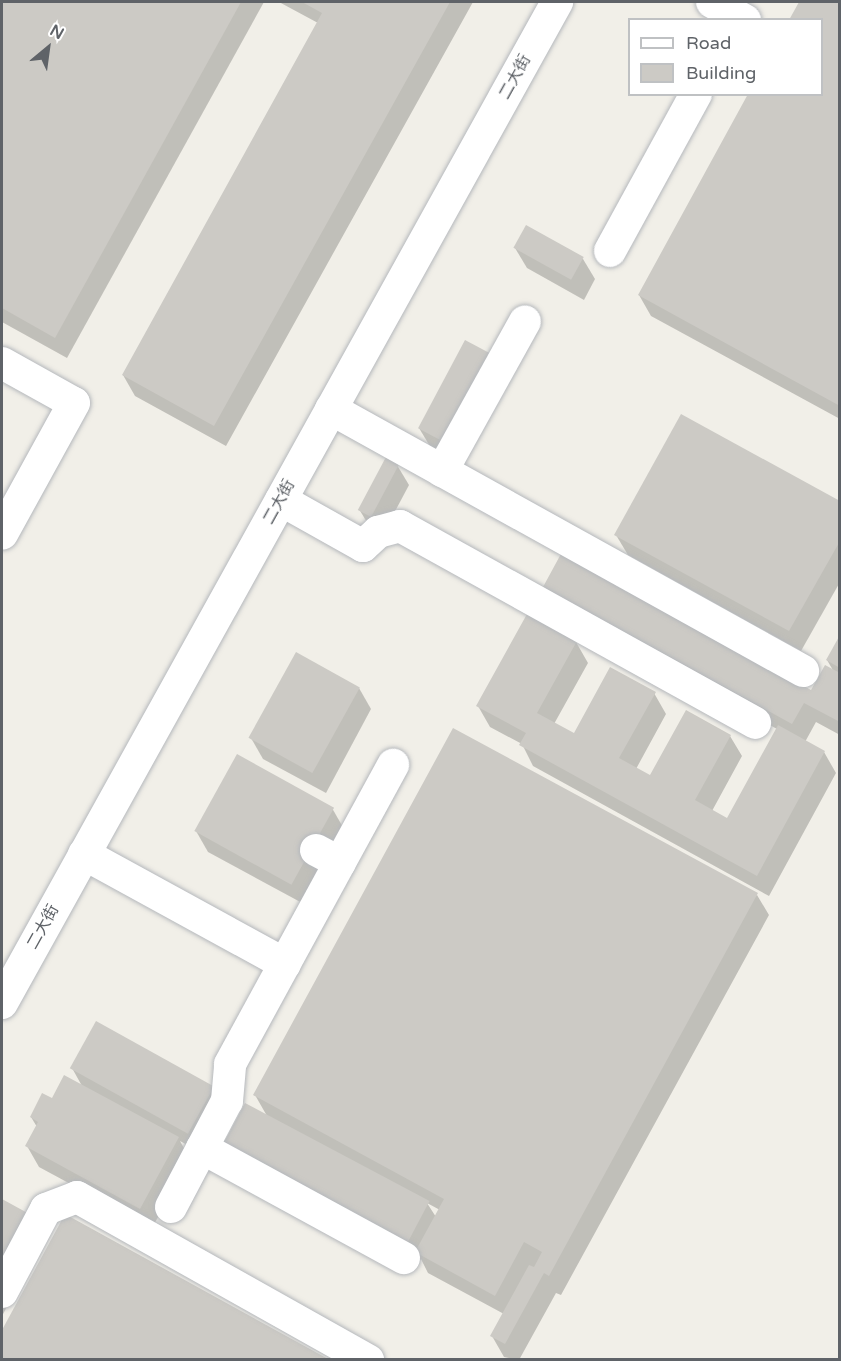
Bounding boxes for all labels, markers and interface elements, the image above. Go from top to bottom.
north arrow [18,18,78,78]
legend [628,18,823,96]
text: N [46,20,67,44]
text: Road [686,32,731,54]
street label: 二大街 [495,51,535,103]
text: Building [686,62,756,84]
street label: 二大街 [259,476,299,528]
street label: 二大街 [23,901,63,953]

